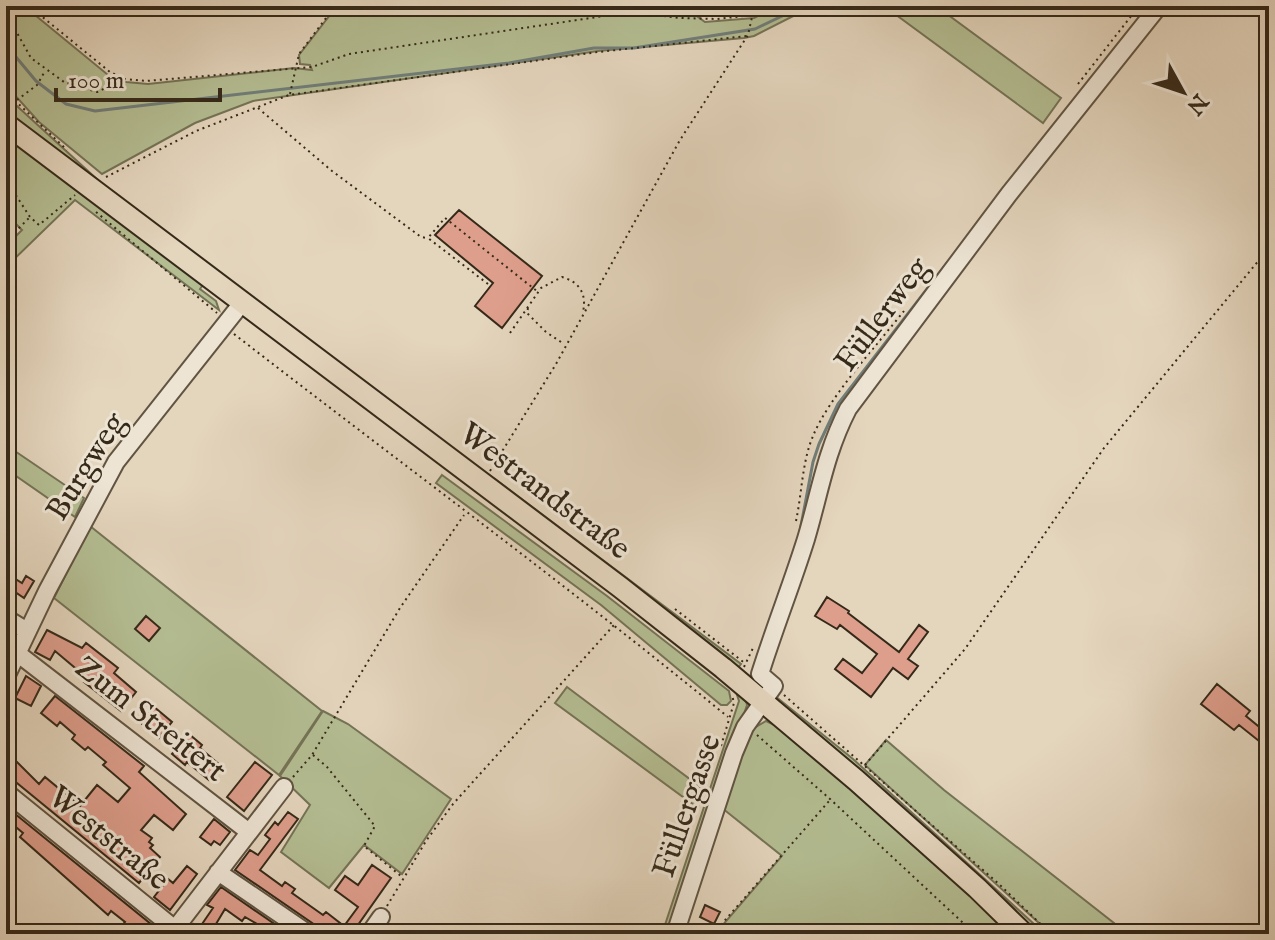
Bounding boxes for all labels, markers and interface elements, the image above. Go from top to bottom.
scale bar [56,52,220,102]
north arrow [1143,52,1223,132]
text: 100 m [68,66,124,97]
text: N [1180,87,1214,120]
street label: Füllerweg [826,249,940,381]
street label: Burgweg [38,405,137,529]
street label: Westrandstraße [450,414,638,570]
street label: Zum Streitert [66,648,234,792]
street label: Füllergasse [644,729,732,883]
street label: Weststraße [39,777,177,901]

